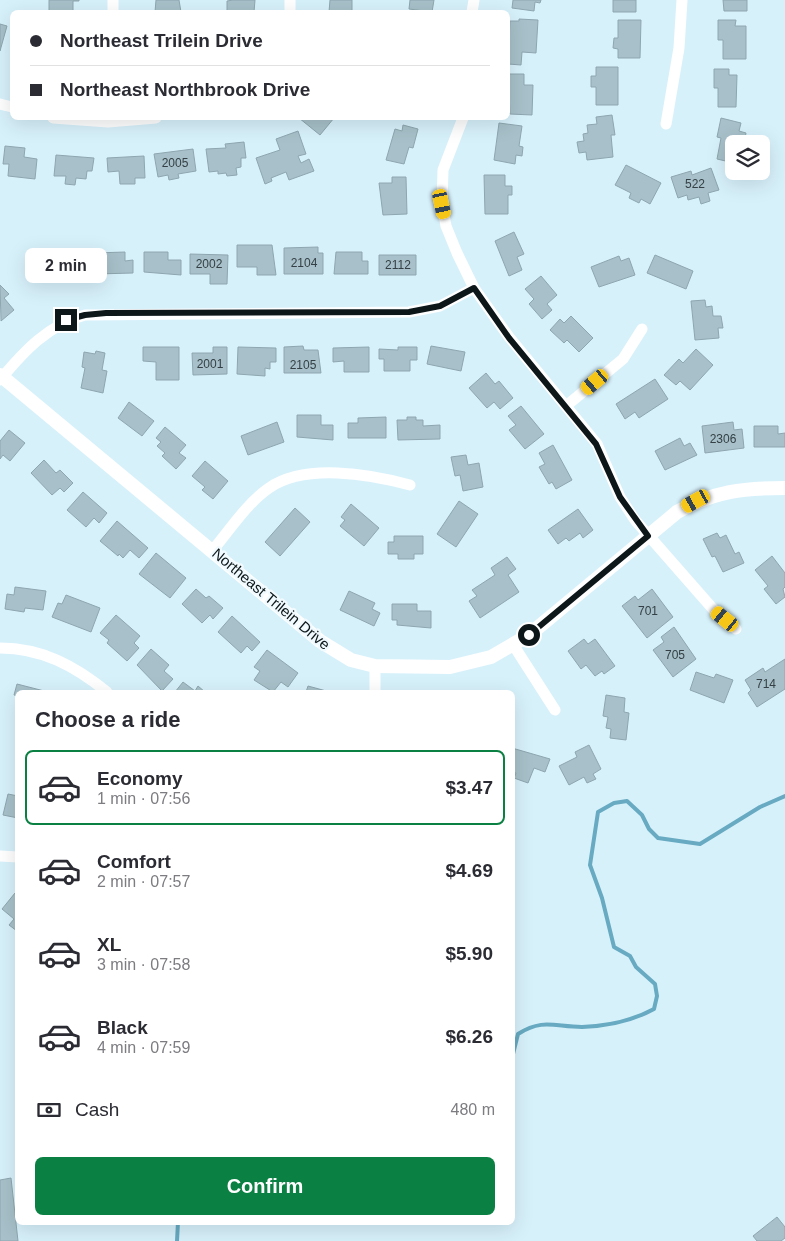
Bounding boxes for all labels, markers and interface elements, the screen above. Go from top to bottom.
text: Northeast Trilein Drive [60,30,263,51]
text: Northeast Northbrook Drive [60,79,310,100]
map controls [725,135,770,180]
button: layers [725,135,770,180]
house number: 2005 [162,156,189,170]
house number: 522 [685,177,705,191]
car [431,188,452,220]
callout: 2 min [25,248,107,282]
house number: 2104 [291,256,318,270]
text: 2 min [45,257,87,274]
house number: 2002 [196,257,223,271]
house number: 2112 [385,258,411,272]
route end [55,309,77,331]
house number: 2001 [197,357,224,371]
house number: 2105 [290,358,317,372]
car [578,367,611,397]
house number: 2306 [710,432,737,446]
car [679,487,712,515]
street label: Northeast Trilein Drive [209,544,334,653]
house number: 701 [638,604,658,618]
car [708,604,741,634]
route start [518,624,540,646]
house number: 705 [665,648,685,662]
house number: 714 [756,677,776,691]
text: Choose a ride [35,707,180,732]
icon: car [37,765,82,810]
text: Economy [97,768,183,789]
text: $3.47 [445,777,493,798]
text: 1 min · 07:56 [97,790,190,807]
icon: car [37,848,82,893]
text: Comfort [97,851,171,872]
text: $4.69 [445,860,493,881]
text: 2 min · 07:57 [97,873,190,890]
icon: car [37,931,82,976]
text: XL [97,934,121,955]
text: $5.90 [445,943,493,964]
text: 3 min · 07:58 [97,956,190,973]
icon: car [37,1014,82,1059]
text: Black [97,1017,148,1038]
text: $6.26 [445,1026,493,1047]
text: 4 min · 07:59 [97,1039,190,1056]
icon: cash [35,1096,63,1124]
text: Cash [75,1099,119,1120]
text: 480 m [451,1101,495,1118]
button: Confirm [35,1157,495,1215]

